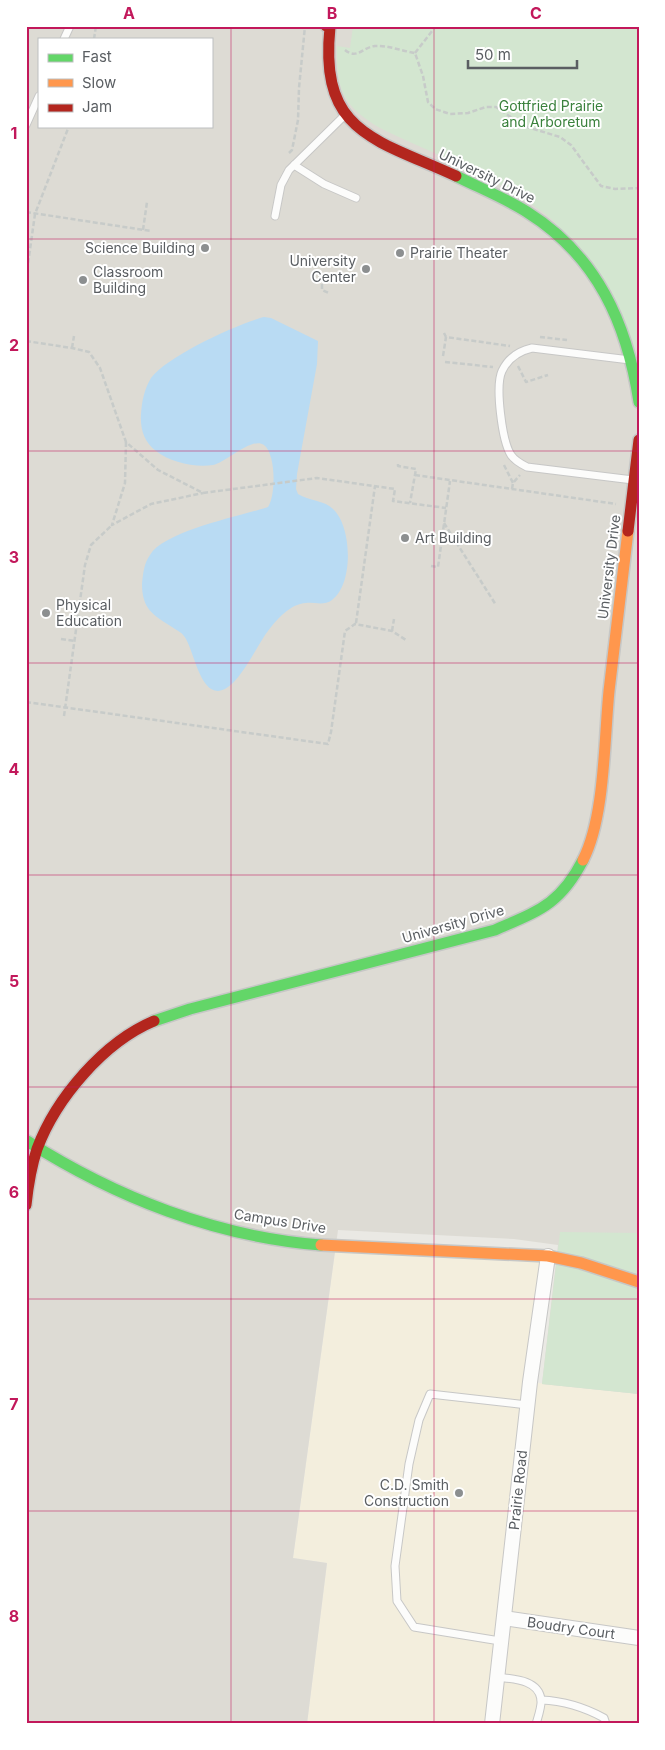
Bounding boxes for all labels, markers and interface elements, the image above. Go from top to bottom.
text: A [123,3,135,23]
text: B [327,3,337,23]
text: C [530,3,542,23]
legend [38,38,212,128]
scale bar [468,38,576,70]
text: 50 m [475,45,511,64]
text: Fast [82,47,112,66]
text: Slow [82,73,116,92]
text: Jam [82,97,112,116]
park label: Gottfried Prairie and Arboretum [499,97,603,130]
text: 1 [11,123,17,143]
street label: University Drive [436,145,538,206]
place label: Science Building [85,239,195,256]
marker: Science Building [199,242,211,254]
place label: Prairie Theater [410,244,508,261]
marker: Prairie Theater [394,247,406,259]
place label: University Center [289,252,356,285]
place label: Classroom Building [93,263,163,296]
marker: University Center [360,263,372,275]
marker: Classroom Building [77,274,89,286]
text: 2 [9,335,19,355]
street label: University Drive [594,514,623,620]
place label: Art Building [415,529,492,546]
marker: Art Building [399,532,411,544]
text: 3 [9,547,19,567]
place label: Physical Education [56,596,122,629]
marker: Physical Education [40,607,52,619]
text: 4 [9,759,20,779]
street label: University Drive [400,901,506,946]
text: 5 [9,971,19,991]
text: 6 [9,1182,19,1202]
street label: Campus Drive [233,1205,327,1236]
text: 7 [9,1394,19,1414]
street label: Prairie Road [505,1449,530,1531]
place label: C.D. Smith Construction [364,1476,449,1509]
marker: C.D. Smith Construction [453,1487,465,1499]
text: 8 [9,1606,19,1626]
street label: Boudry Court [526,1613,617,1642]

